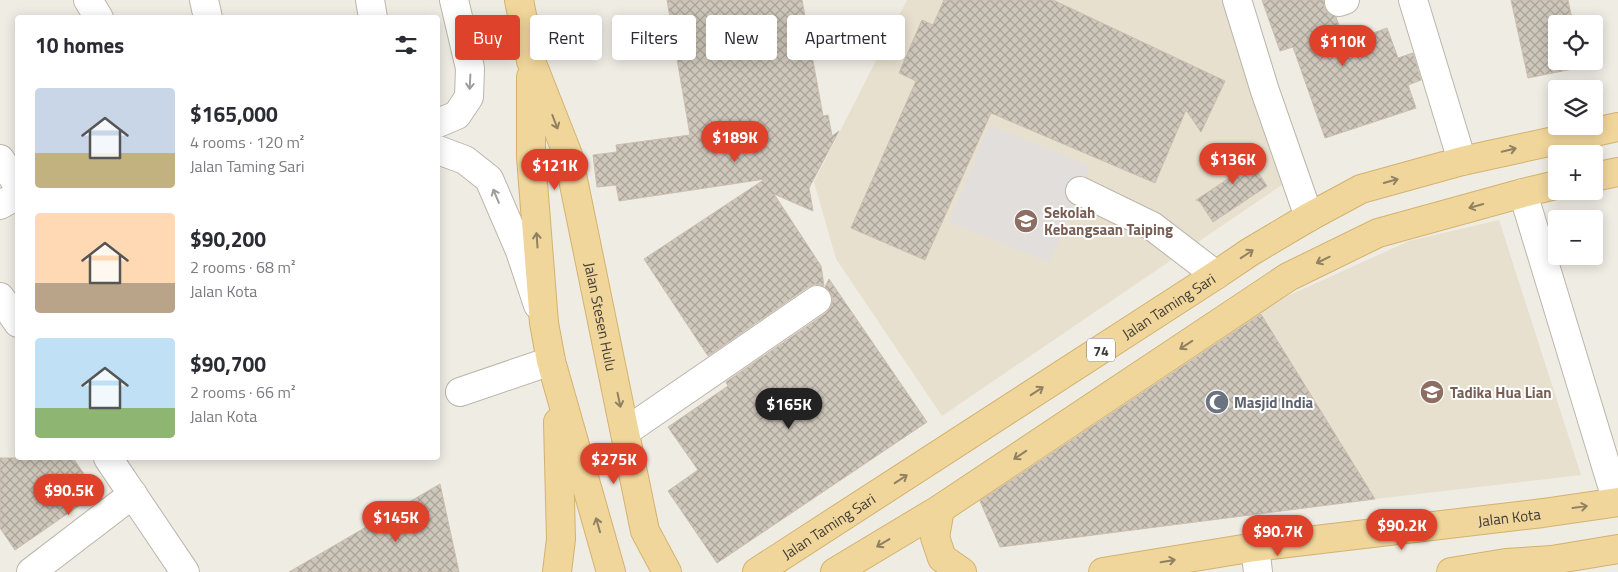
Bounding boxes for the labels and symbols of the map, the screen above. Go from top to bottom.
pin: $110K [1308,24,1378,67]
one-way arrow [465,74,474,90]
one-way arrow [551,114,560,130]
pin: $189K [700,120,770,163]
pin: $136K [1198,142,1268,185]
one-way arrow [1501,145,1517,154]
pin: $121K [520,148,590,191]
one-way arrow [1382,176,1398,185]
one-way arrow [491,189,500,204]
place label: Sekolah Kebangsaan Taiping [1044,201,1173,241]
one-way arrow [1469,201,1485,211]
school or university icon: Sekolah Kebangsaan Taiping [1013,208,1039,234]
one-way arrow [533,232,542,248]
one-way arrow [1239,249,1253,259]
one-way arrow [1316,255,1331,265]
street label: Jalan Stesen Hulu [579,260,623,373]
street label: Jalan Taming Sari [1117,267,1220,345]
road number: 74 [1087,338,1115,362]
one-way arrow [1179,340,1193,350]
school or university icon: Tadika Hua Lian [1419,379,1445,405]
place label: Tadika Hua Lian [1450,381,1552,404]
one-way arrow [1030,386,1044,396]
pin: $165K [754,388,824,430]
mosque icon: Masjid India [1204,389,1230,415]
one-way arrow [615,391,624,407]
place label: Masjid India [1234,391,1314,414]
pin: $275K [579,442,649,485]
one-way arrow [1013,450,1027,460]
pin: $90.5K [28,474,110,516]
one-way arrow [893,474,907,484]
street label: Jalan Taming Sari [777,487,880,565]
pin: $145K [361,500,431,543]
street label: Jalan Kota [1476,502,1542,532]
one-way arrow [1572,502,1588,512]
pin: $90.2K [1361,508,1443,551]
pin: $90.7K [1237,514,1319,557]
one-way arrow [592,518,602,534]
one-way arrow [876,538,890,548]
one-way arrow [1160,556,1176,566]

